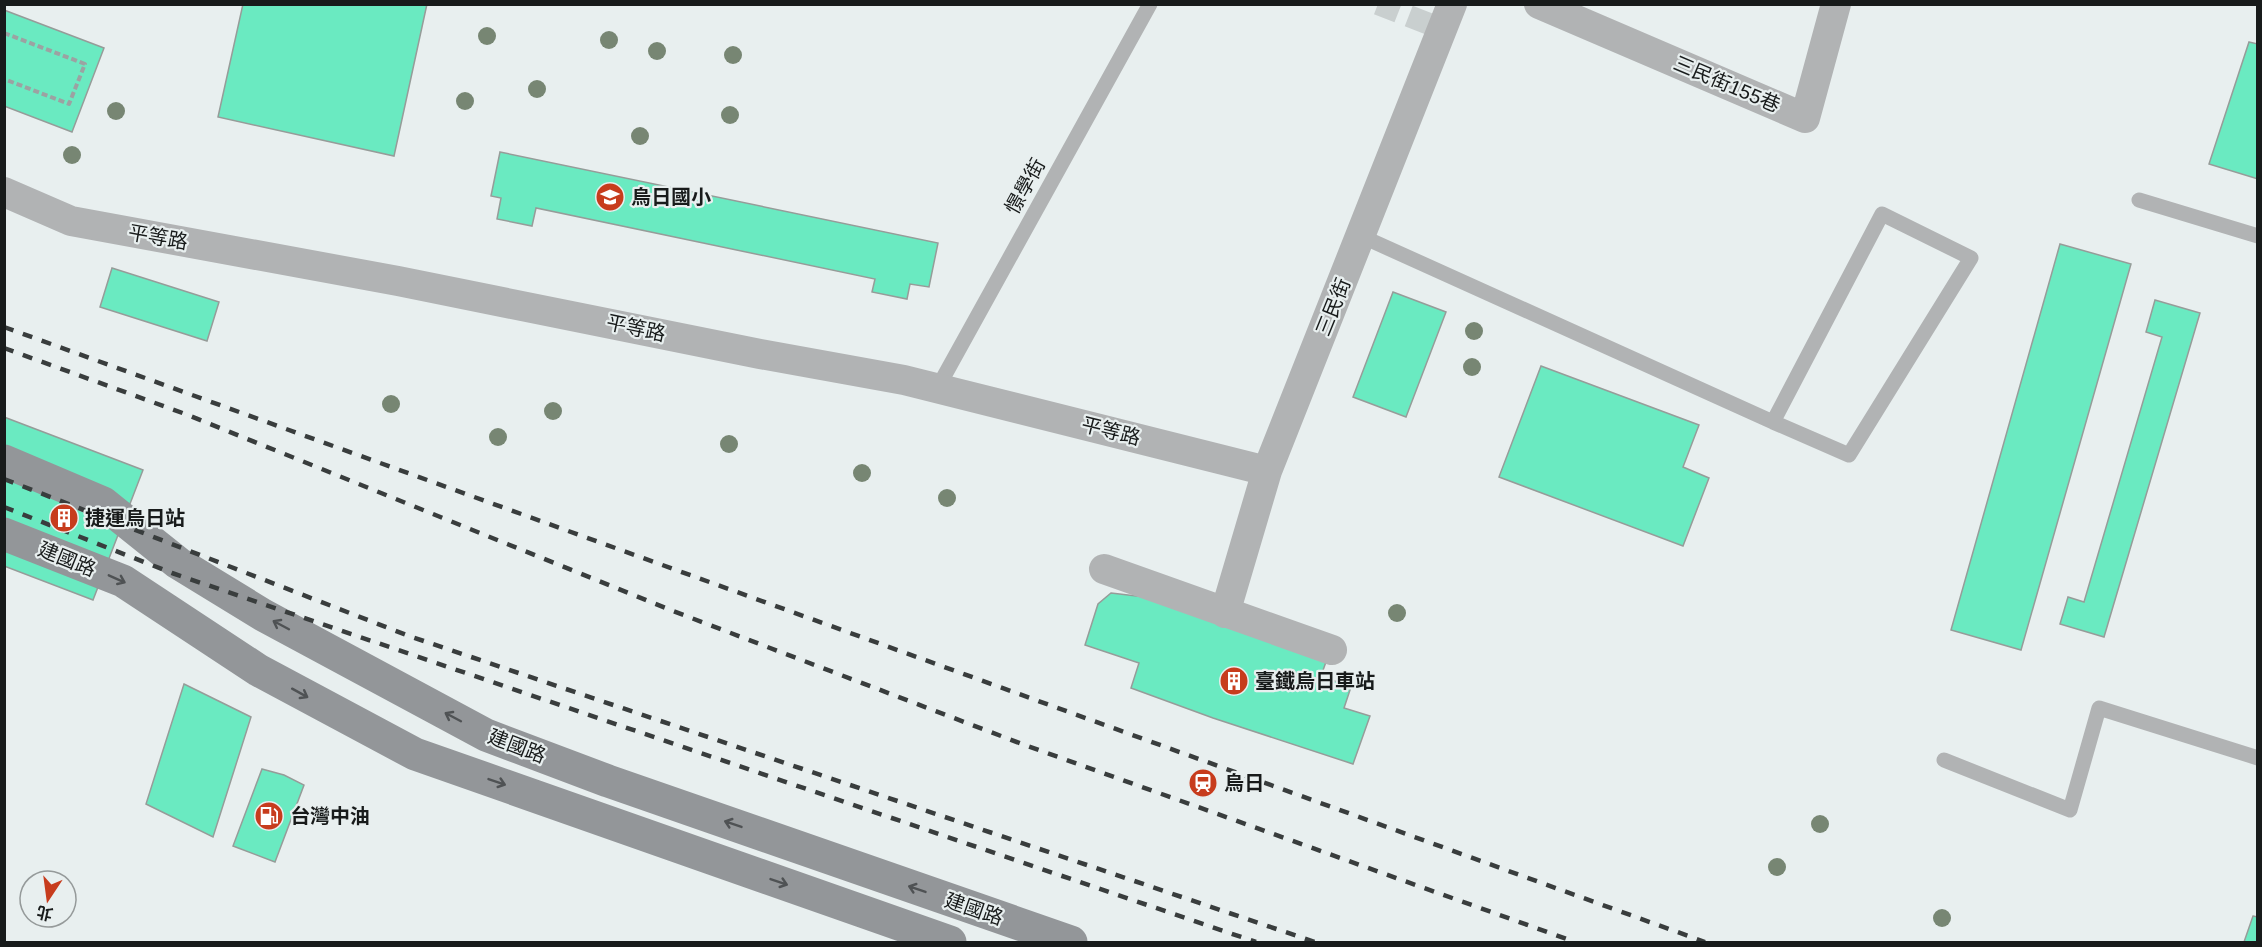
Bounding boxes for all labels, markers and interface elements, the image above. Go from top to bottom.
street label: 三民街155巷 [1671,52,1783,116]
street label: 憬學街 [1001,154,1049,218]
school or university icon: 烏日國小 [594,181,626,213]
place label: 烏日國小 [631,186,711,208]
street label: 平等路 [127,221,189,253]
street label: 三民街 [1312,275,1354,339]
street label: 平等路 [604,311,668,345]
street label: 平等路 [1079,413,1143,449]
building icon: 捷運烏日站 [48,502,80,534]
place label: 捷運烏日站 [85,507,185,529]
street label: 建國路 [35,538,99,580]
one-way arrow [108,574,126,586]
one-way arrow [273,619,290,631]
building icon: 臺鐵烏日車站 [1218,665,1250,697]
place label: 臺鐵烏日車站 [1255,670,1375,692]
one-way arrow [291,688,309,699]
one-way arrow [445,711,462,723]
street label: 建國路 [485,725,549,767]
station icon: 烏日 [1187,767,1219,799]
place label: 烏日 [1224,772,1264,794]
one-way arrow [487,778,505,789]
fuel station icon: 台灣中油 [253,800,285,832]
place label: 台灣中油 [290,805,370,827]
one-way arrow [724,818,743,829]
north arrow [18,869,78,929]
one-way arrow [770,878,788,889]
one-way arrow [908,882,927,893]
street label: 建國路 [942,889,1006,929]
text: 北 [35,903,54,923]

